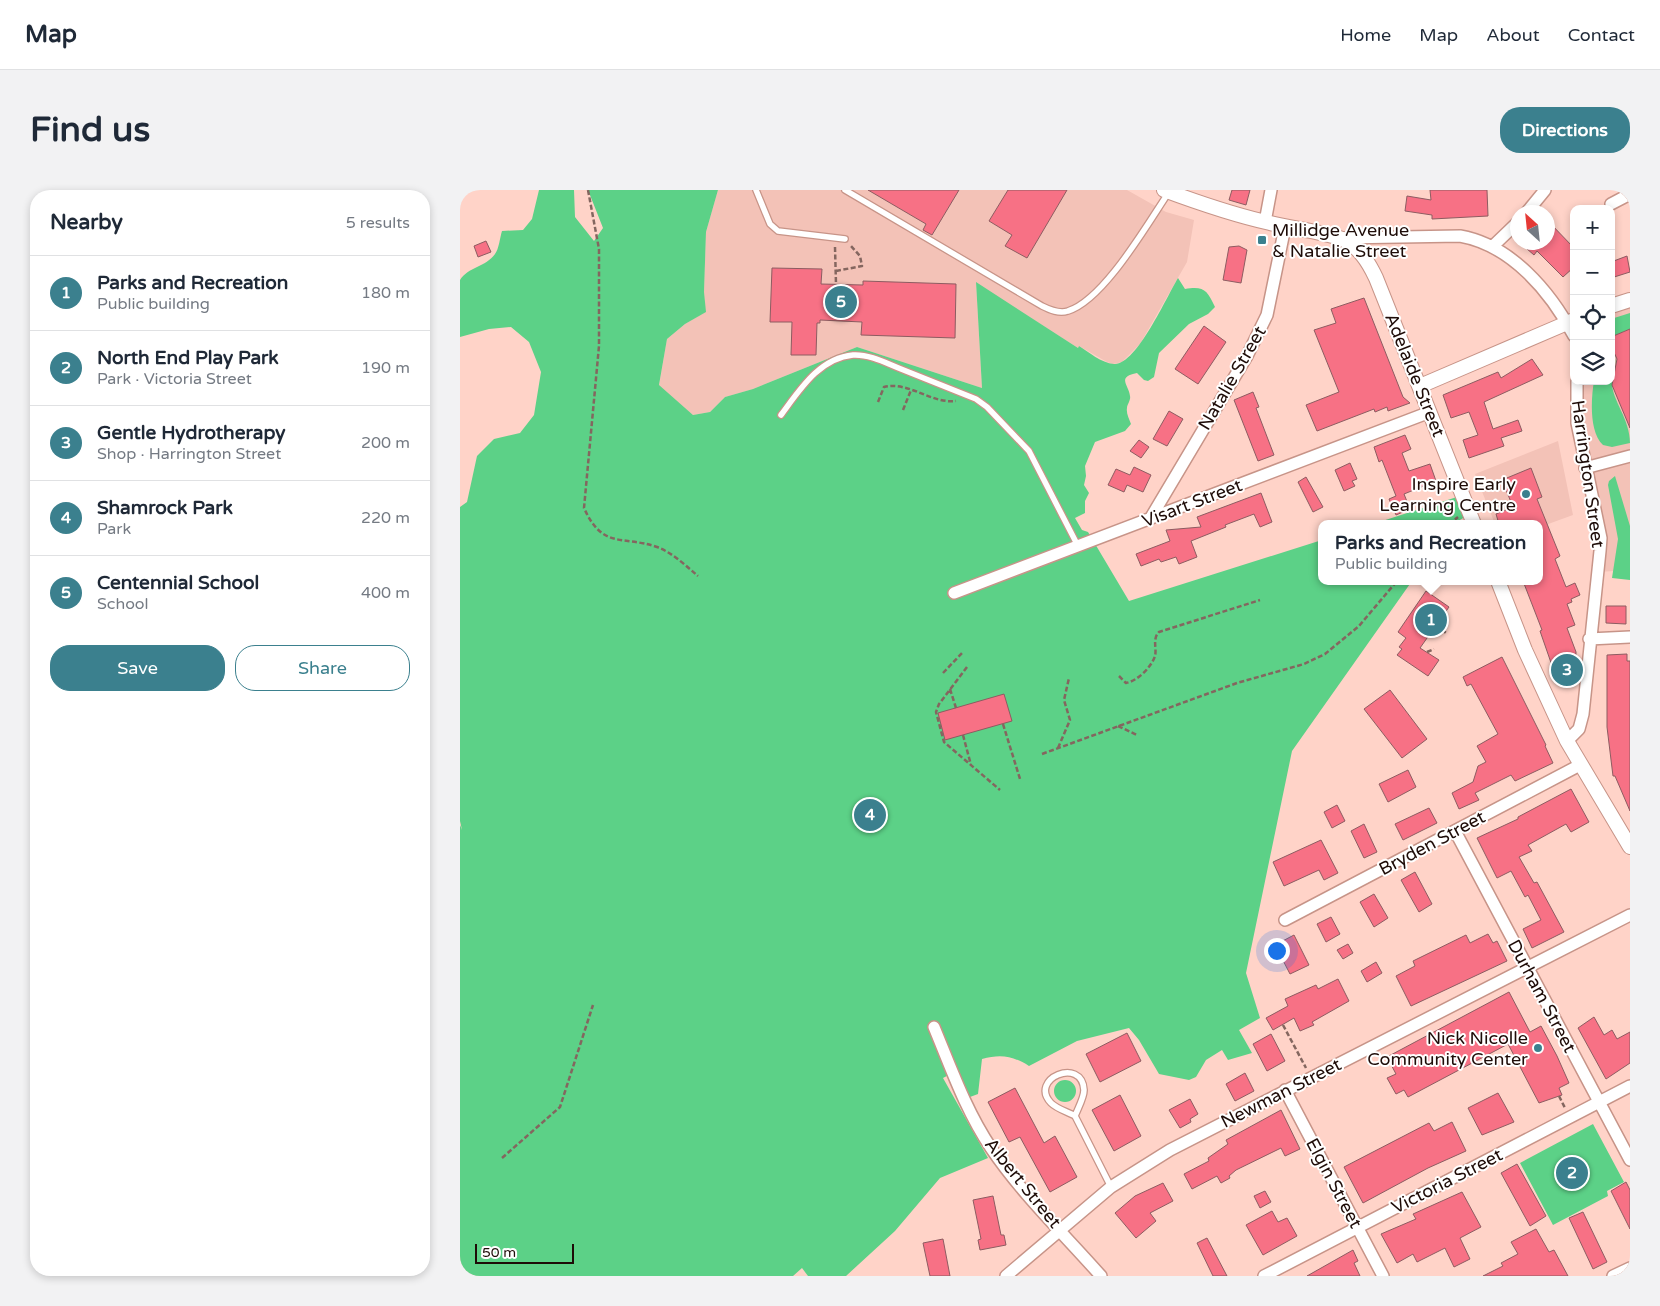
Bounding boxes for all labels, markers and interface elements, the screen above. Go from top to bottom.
text: Map [25,20,77,49]
text: Home [1340,24,1391,46]
text: Map [1419,24,1458,46]
text: About [1486,24,1540,46]
text: Contact [1568,24,1635,46]
button: Directions [1500,107,1630,153]
text: Find us [30,109,150,151]
north arrow [1510,205,1555,250]
map controls [1570,205,1615,385]
button: + [1570,205,1615,250]
text: Nearby [50,210,123,235]
text: 5 results [346,213,410,233]
place label: Millidge Avenue & Natalie Street [1272,219,1409,262]
marker: Millidge Avenue & Natalie Street [1256,234,1268,246]
button: − [1570,250,1615,295]
text: Parks and Recreation [97,272,288,294]
text: 1 [61,283,71,303]
text: 180 m [361,283,410,303]
pin: 5 [825,283,857,321]
text: Public building [97,294,210,314]
button: locate [1570,295,1615,340]
street label: Adelaide Street [1380,310,1450,440]
street label: Natalie Street [1193,322,1271,434]
button: layers [1570,340,1615,385]
text: North End Play Park [97,347,279,369]
text: 2 [61,358,71,378]
text: 190 m [361,358,410,378]
text: Park · Victoria Street [97,369,252,389]
street label: Harrington Street [1567,399,1609,549]
text: Gentle Hydrotherapy [97,422,285,444]
text: 3 [61,433,71,453]
text: 200 m [361,433,410,453]
text: Shop · Harrington Street [97,444,281,464]
place label: Inspire Early Learning Centre [1379,473,1516,516]
street label: Visart Street [1139,474,1245,532]
marker: Inspire Early Learning Centre [1520,488,1532,500]
text: Shamrock Park [97,497,233,519]
text: 4 [61,508,71,528]
text: 220 m [361,508,410,528]
text: Park [97,519,131,539]
popup [1318,520,1543,585]
text: Parks and Recreation [1335,532,1526,554]
text: Public building [1335,554,1448,574]
text: Centennial School [97,572,259,594]
text: 5 [61,583,71,603]
text: 400 m [361,583,410,603]
text: School [97,594,149,614]
pin: 1 [1415,601,1447,639]
button: Save [50,645,225,691]
button: Share [235,645,410,691]
pin: 3 [1551,651,1583,689]
pin: 4 [854,796,886,834]
street label: Bryden Street [1375,806,1489,880]
street label: Durham Street [1503,936,1581,1056]
your location [1264,938,1290,964]
place label: Nick Nicolle Community Center [1367,1027,1528,1070]
marker: Nick Nicolle Community Center [1532,1042,1544,1054]
street label: Newman Street [1217,1053,1345,1133]
street label: Albert Street [980,1134,1066,1232]
street label: Elgin Street [1301,1134,1367,1232]
street label: Victoria Street [1388,1144,1506,1218]
pin: 2 [1556,1154,1588,1192]
scale bar [475,1241,574,1264]
text: 50 m [482,1244,516,1261]

